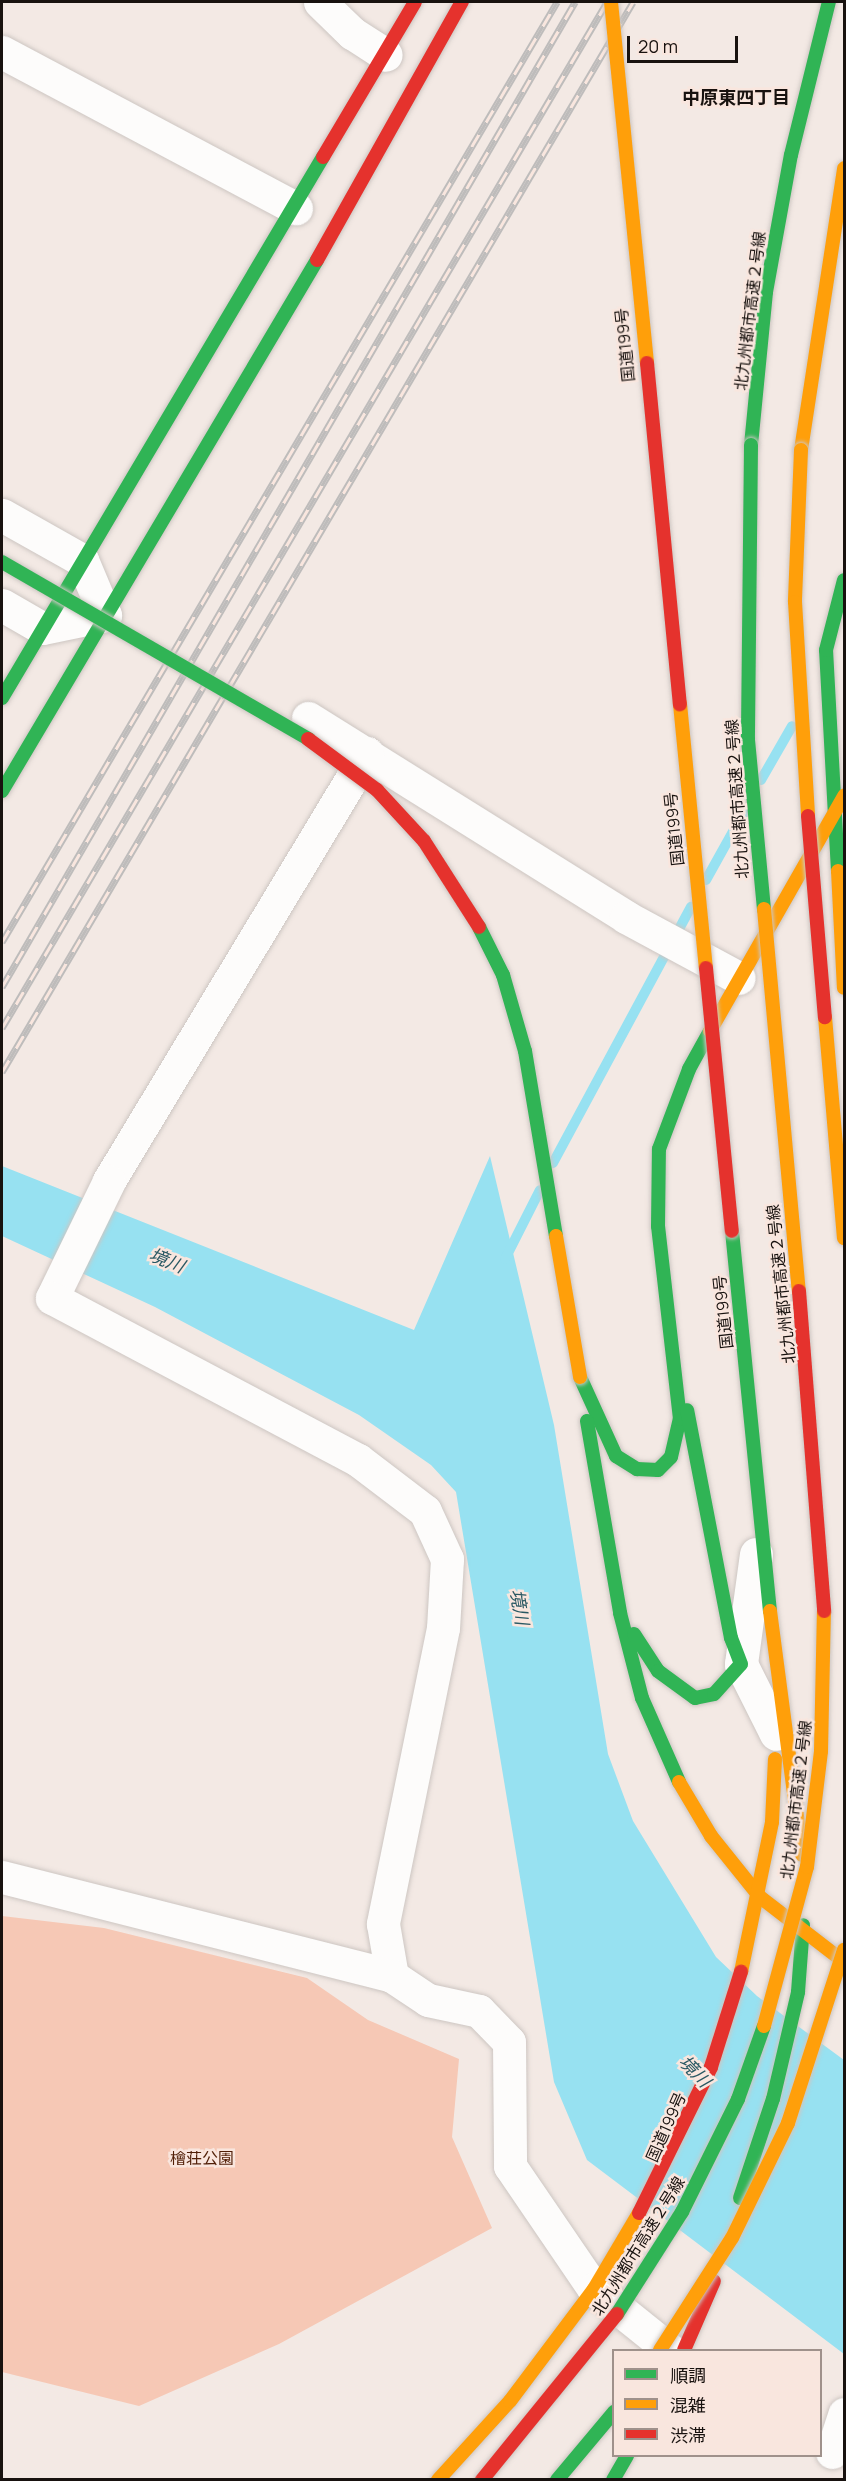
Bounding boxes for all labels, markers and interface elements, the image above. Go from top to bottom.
scale bar [630,24,741,62]
text: 20 m [638,34,678,58]
district label: 中原東四丁目 [682,86,790,108]
street label: 北九州都市高速２号線 [731,230,769,392]
street label: 国道199号 [612,307,638,383]
street label: 北九州都市高速２号線 [722,719,752,879]
street label: 国道199号 [661,791,687,867]
street label: 北九州都市高速２号線 [763,1203,799,1365]
water label: 境川 [146,1243,188,1277]
street label: 国道199号 [710,1274,736,1350]
water label: 境川 [507,1588,533,1626]
street label: 北九州都市高速２号線 [777,1719,815,1881]
water label: 境川 [675,2051,715,2091]
street label: 国道199号 [642,2089,690,2165]
park label: 檜荘公園 [170,2148,234,2168]
street label: 北九州都市高速２号線 [587,2173,689,2319]
legend [612,2349,822,2457]
text: 順調 [670,2363,706,2387]
text: 混雑 [670,2393,706,2417]
text: 渋滞 [670,2423,706,2447]

